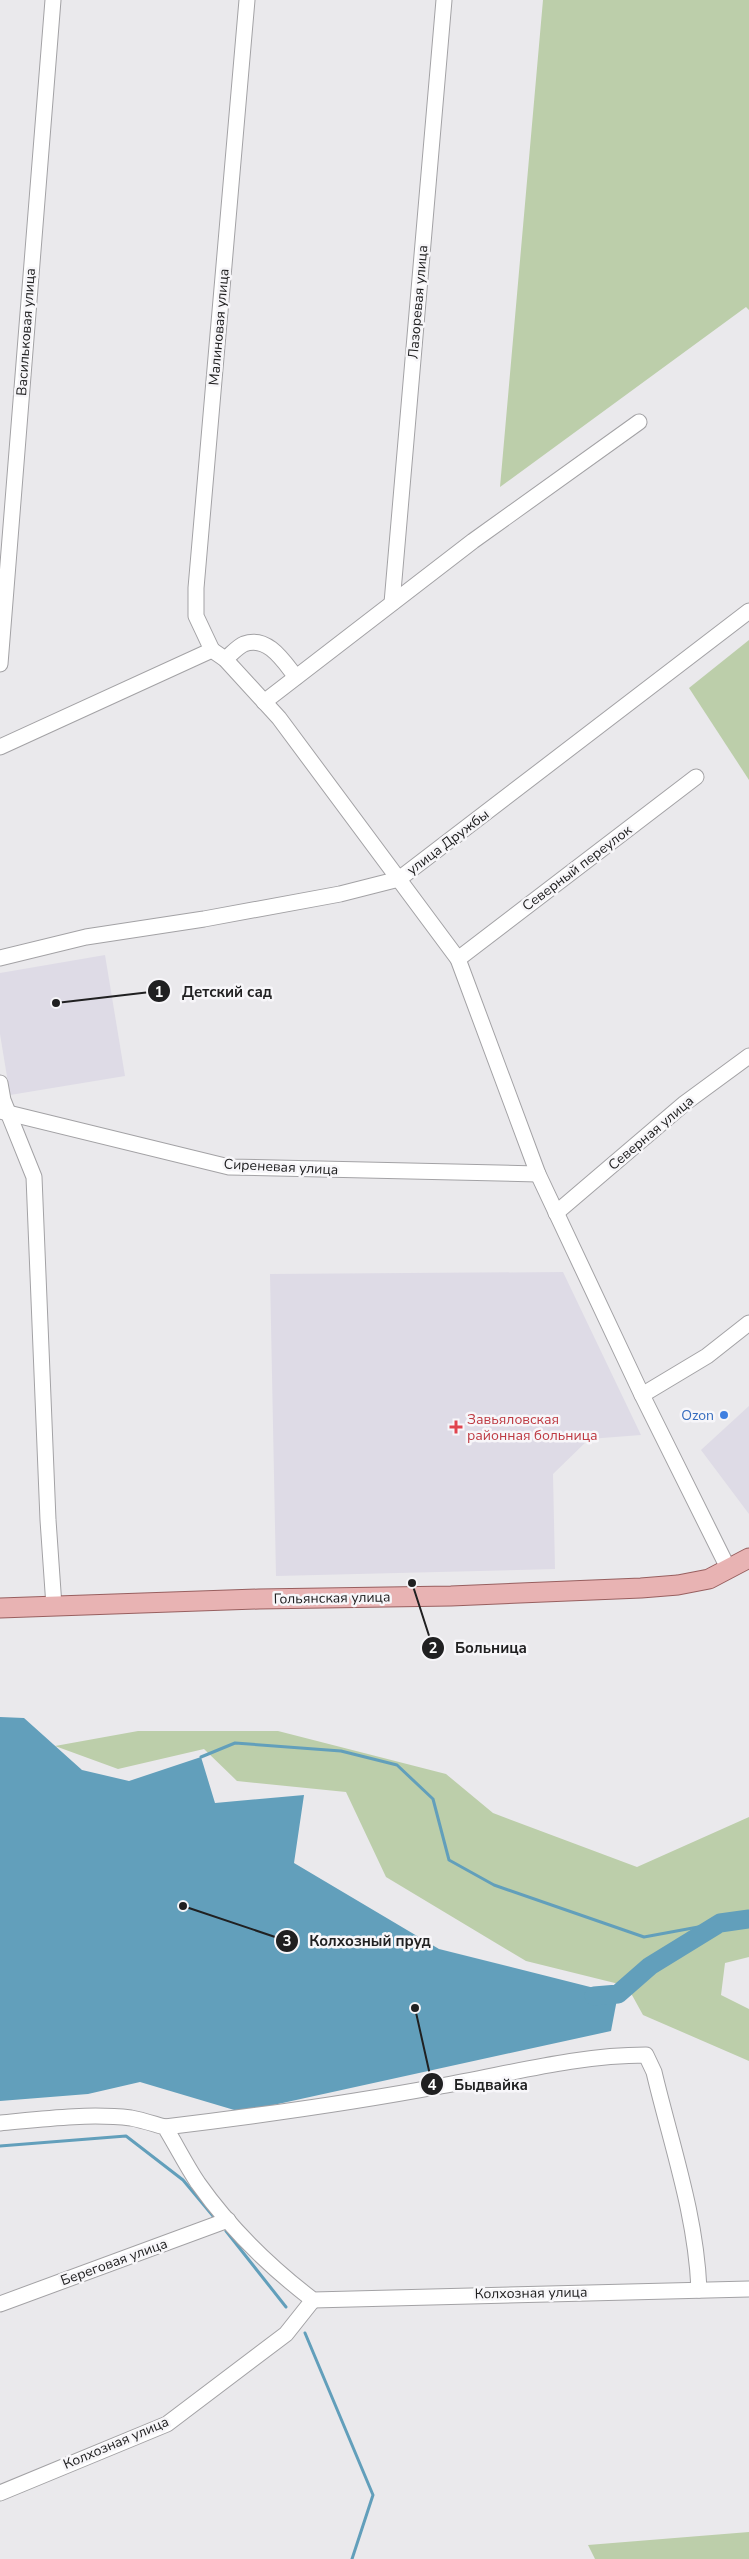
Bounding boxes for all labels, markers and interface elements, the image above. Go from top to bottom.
street label: Лазоревая улица [404,244,432,360]
street label: Васильковая улица [12,267,40,397]
street label: Малиновая улица [204,268,234,386]
street label: улица Дружбы [403,805,493,879]
street label: Северный переулок [518,820,636,915]
callout: Детский сад [147,976,282,1006]
text: 1 [154,982,164,1002]
text: Детский сад [182,982,272,1002]
street label: Северная улица [604,1092,698,1174]
street label: Сиреневая улица [223,1155,339,1179]
place label: Ozon [681,1406,714,1425]
marker: Ozon [718,1409,730,1421]
place label: Завьяловская районная больница [467,1410,598,1445]
marker: Завьяловская районная больница [449,1420,463,1434]
street label: Гольянская улица [273,1587,391,1609]
callout: Больница [420,1633,537,1663]
text: 2 [428,1638,438,1658]
text: Больница [455,1638,527,1658]
callout: Колхозный пруд [275,1926,441,1956]
text: 3 [282,1931,292,1951]
text: Колхозный пруд [309,1931,431,1951]
callout: Быдвайка [419,2069,538,2099]
text: 4 [427,2075,437,2095]
text: Быдвайка [454,2075,528,2095]
street label: Береговая улица [58,2234,170,2290]
street label: Колхозная улица [474,2283,588,2303]
street label: Колхозная улица [60,2412,172,2474]

